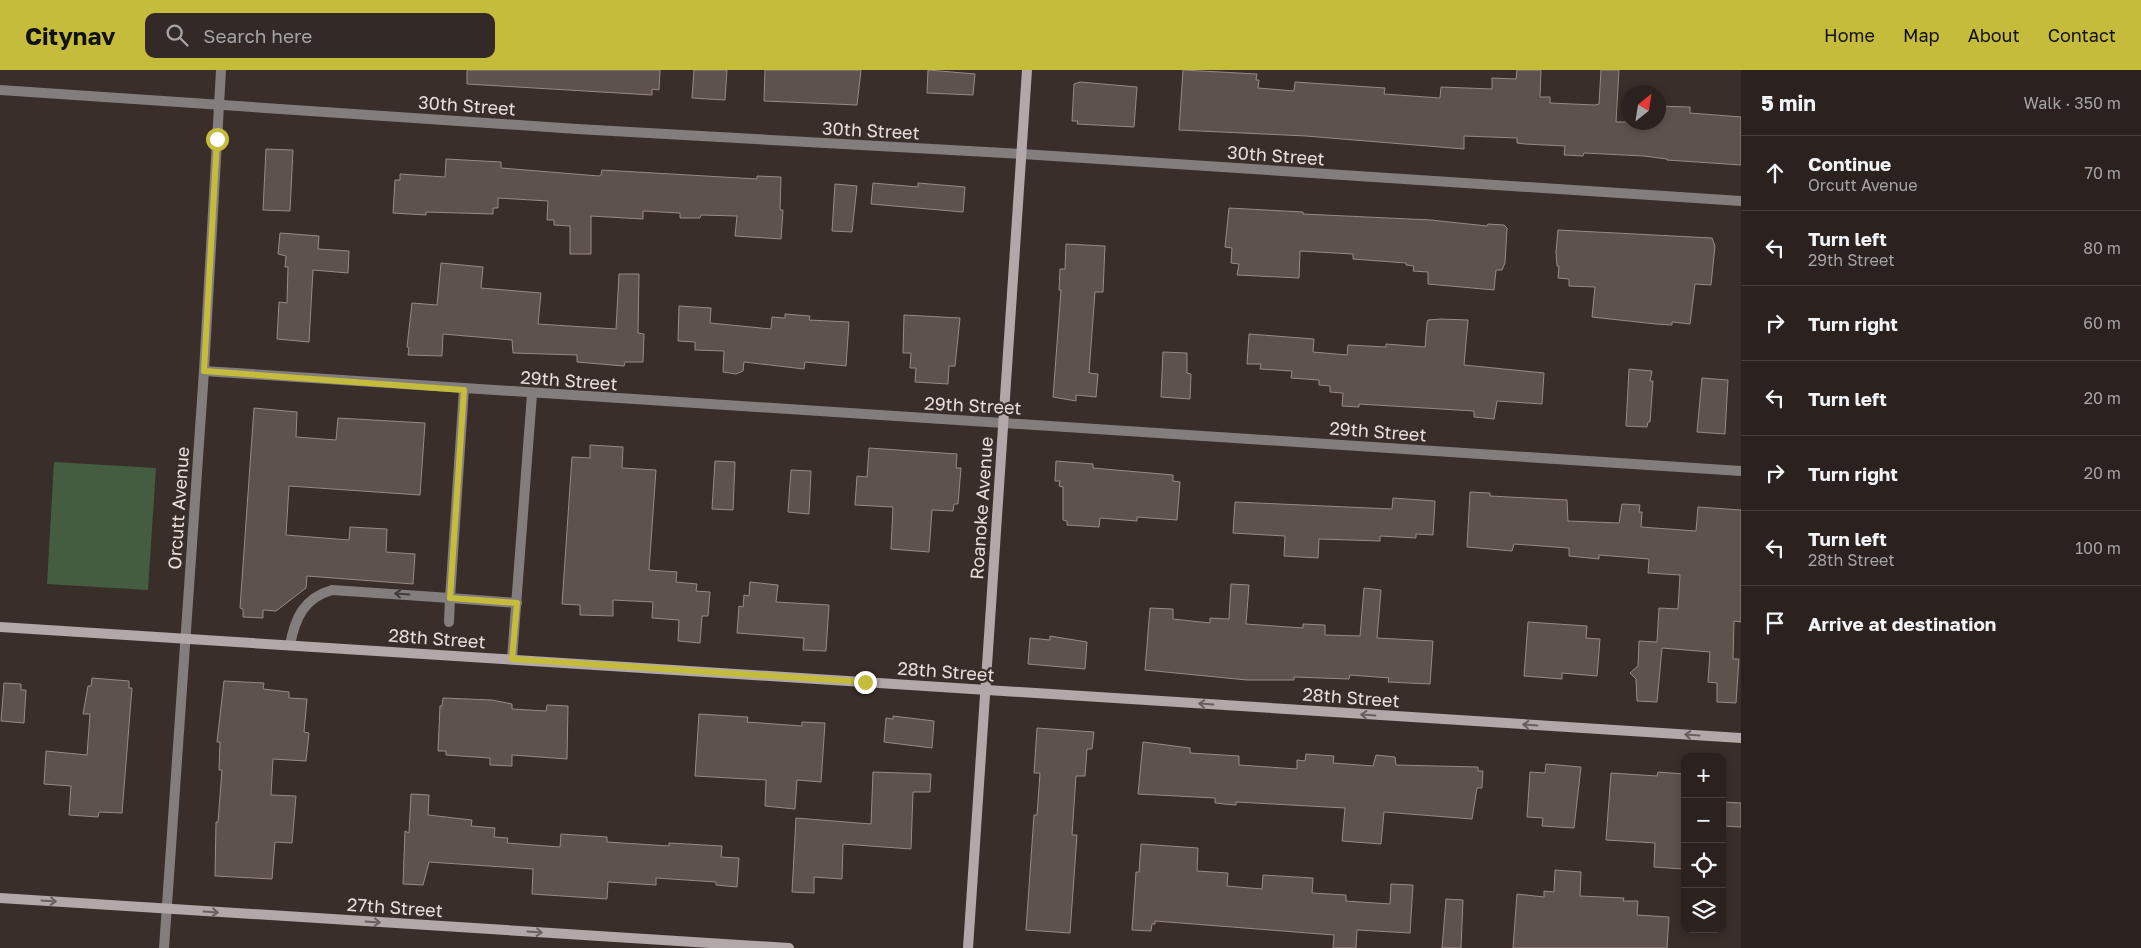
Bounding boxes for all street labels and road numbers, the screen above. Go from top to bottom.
street label: 30th Street [417,91,517,119]
street label: 30th Street [822,116,920,144]
street label: 30th Street [1226,141,1326,169]
street label: 29th Street [520,366,618,394]
street label: 29th Street [924,391,1022,419]
street label: 29th Street [1329,417,1427,445]
street label: Roanoke Avenue [965,436,997,580]
street label: Orcutt Avenue [163,446,193,570]
street label: 28th Street [388,624,486,652]
street label: 28th Street [897,657,995,685]
street label: 28th Street [1302,683,1400,711]
street label: 27th Street [346,893,444,921]

